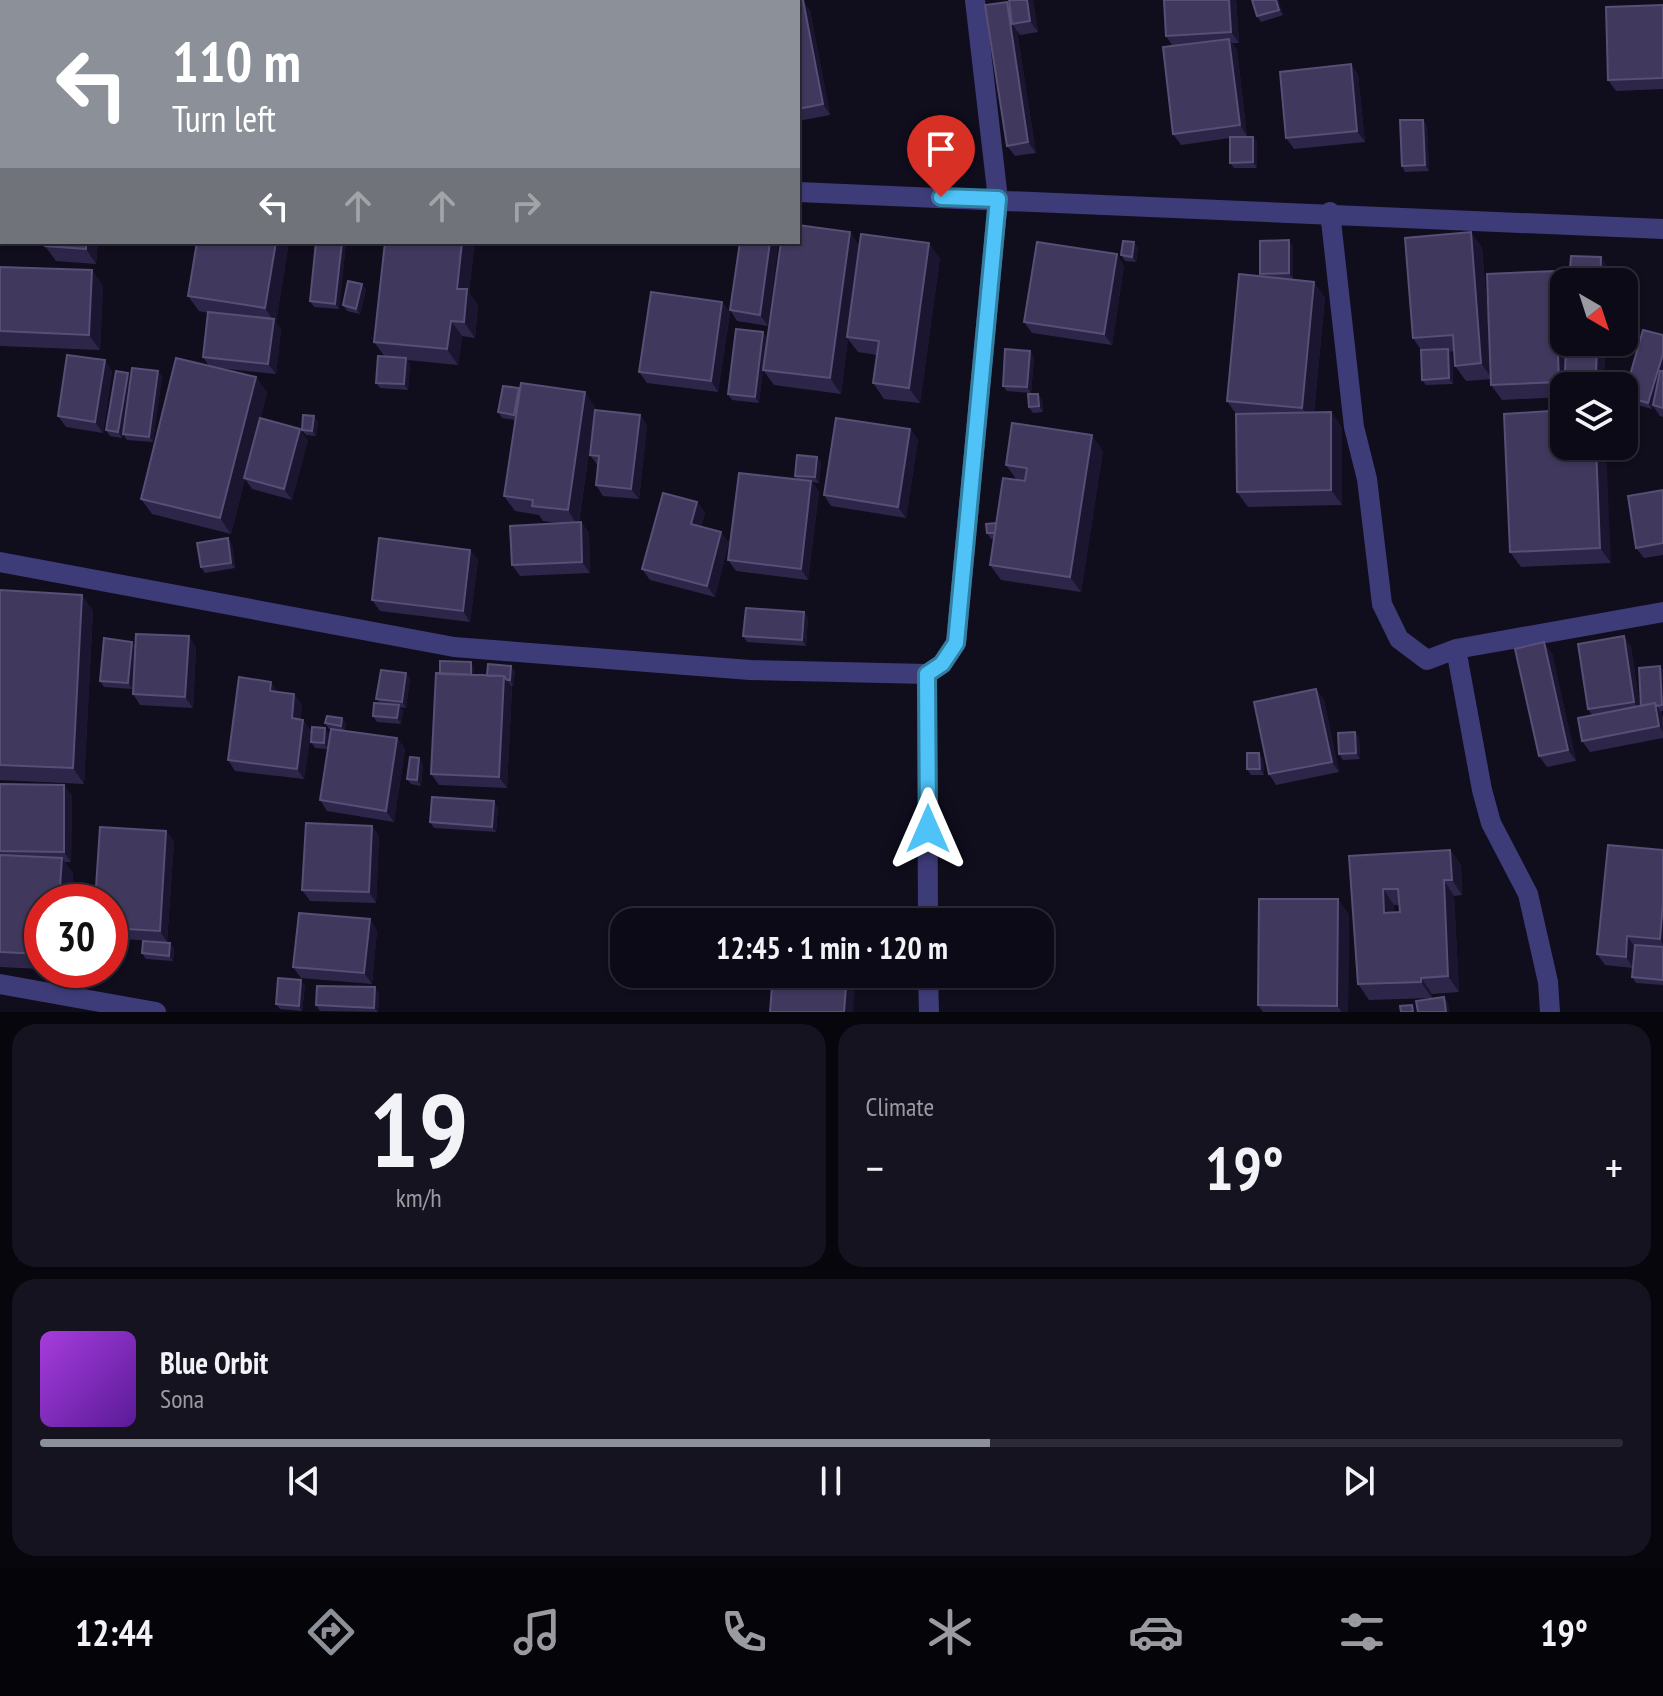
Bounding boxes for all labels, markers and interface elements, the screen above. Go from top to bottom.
text: 110 m [172,25,301,97]
icon: left [40,32,144,136]
text: Turn left [172,95,276,142]
pin [907,115,975,197]
icon: arrive [919,127,963,171]
icon: left [252,184,296,228]
icon: ahead [336,184,380,228]
icon: ahead [420,184,464,228]
icon: right [504,184,548,228]
north arrow [1550,268,1638,356]
map controls [1550,268,1638,460]
button: layers [1550,372,1638,460]
position arrow [886,787,970,871]
speed limit sign: 30 [24,884,128,988]
text: 12:45 · 1 min · 120 m [716,928,948,967]
text: 19 [369,1061,468,1196]
text: Climate [866,1090,934,1123]
text: 19° [1205,1129,1284,1207]
text: − [866,1139,884,1196]
text: + [1605,1139,1623,1196]
text: km/h [396,1181,442,1214]
text: Blue Orbit [160,1343,268,1382]
text: Sona [160,1382,204,1415]
icon: previous [282,1459,326,1503]
icon: pause [809,1459,853,1503]
icon: next [1337,1459,1381,1503]
icon: directions [303,1604,359,1660]
icon: music [509,1604,565,1660]
icon: phone [716,1604,772,1660]
icon: climate [922,1604,978,1660]
icon: car [1128,1604,1184,1660]
icon: filters [1334,1604,1390,1660]
text: 12:44 [75,1609,153,1656]
text: 19° [1540,1609,1588,1656]

